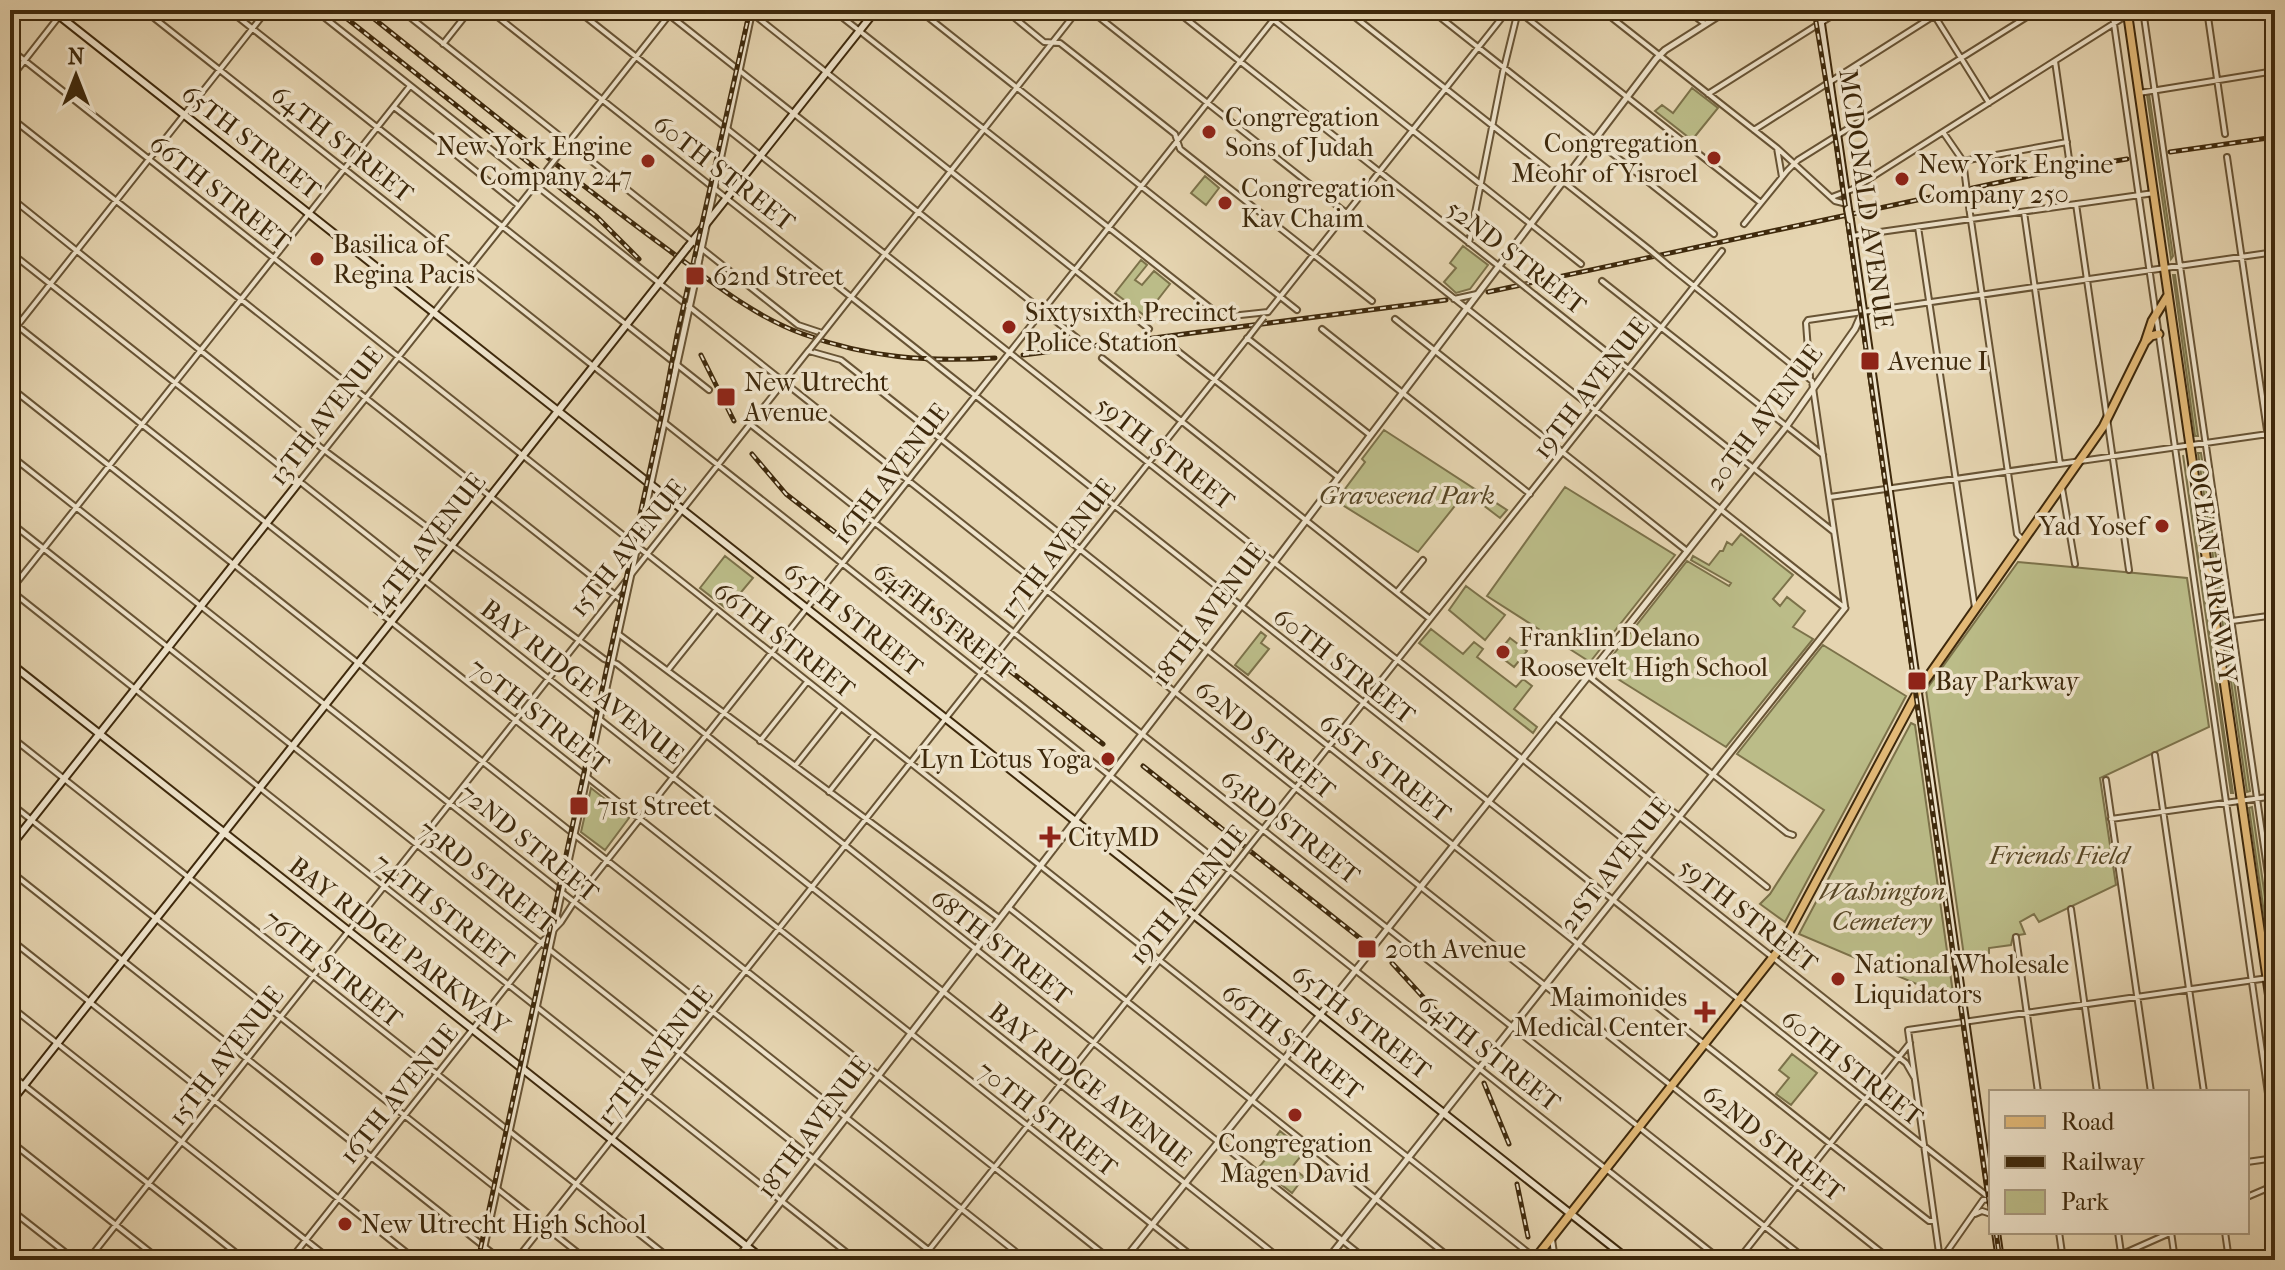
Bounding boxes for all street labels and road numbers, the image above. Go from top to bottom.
street label: MCDONALD AVENUE [1832,67,1900,331]
street label: 65TH STREET [175,78,327,206]
street label: 64TH STREET [265,79,420,209]
street label: 60TH STREET [647,108,801,238]
street label: 66TH STREET [143,128,297,258]
street label: 52ND STREET [1440,193,1592,321]
street label: 19TH AVENUE [1526,311,1656,465]
street label: 20TH AVENUE [1699,339,1829,497]
street label: 13TH AVENUE [262,340,390,492]
street label: 59TH STREET [1089,389,1241,517]
street label: 16TH AVENUE [826,397,956,551]
street label: OCEAN PARKWAY [2182,461,2244,687]
street label: 14TH AVENUE [362,467,492,621]
street label: 15TH AVENUE [563,473,693,623]
street label: 17TH AVENUE [994,473,1122,625]
street label: 18TH AVENUE [1145,537,1273,691]
street label: 65TH STREET [777,555,929,683]
street label: 64TH STREET [867,556,1022,686]
street label: 66TH STREET [707,575,861,705]
street label: BAY RIDGE AVENUE [474,593,690,771]
street label: 60TH STREET [1267,601,1421,731]
street label: 70TH STREET [463,652,616,781]
street label: 62ND STREET [1189,674,1342,806]
street label: 61ST STREET [1313,707,1457,829]
street label: 63RD STREET [1214,763,1366,891]
street label: 72ND STREET [453,777,605,909]
street label: 21ST AVENUE [1553,791,1677,939]
street label: 73RD STREET [412,814,563,941]
street label: 19TH AVENUE [1122,819,1254,971]
street label: 74TH STREET [367,846,521,976]
street label: BAY RIDGE PARKWAY [283,850,516,1043]
street label: 59TH STREET [1672,851,1824,979]
street label: 68TH STREET [925,882,1078,1012]
street label: 76TH STREET [257,904,409,1035]
street label: 65TH STREET [1285,958,1437,1086]
street label: 66TH STREET [1215,977,1369,1107]
street label: 15TH AVENUE [162,980,290,1132]
street label: 17TH AVENUE [591,980,719,1132]
street label: 64TH STREET [1412,988,1567,1118]
street label: BAY RIDGE AVENUE [982,996,1198,1174]
street label: 60TH STREET [1775,1003,1929,1133]
street label: 16TH AVENUE [333,1018,465,1170]
street label: 18TH AVENUE [750,1050,878,1204]
street label: 70TH STREET [971,1055,1124,1184]
street label: 62ND STREET [1696,1078,1851,1208]

